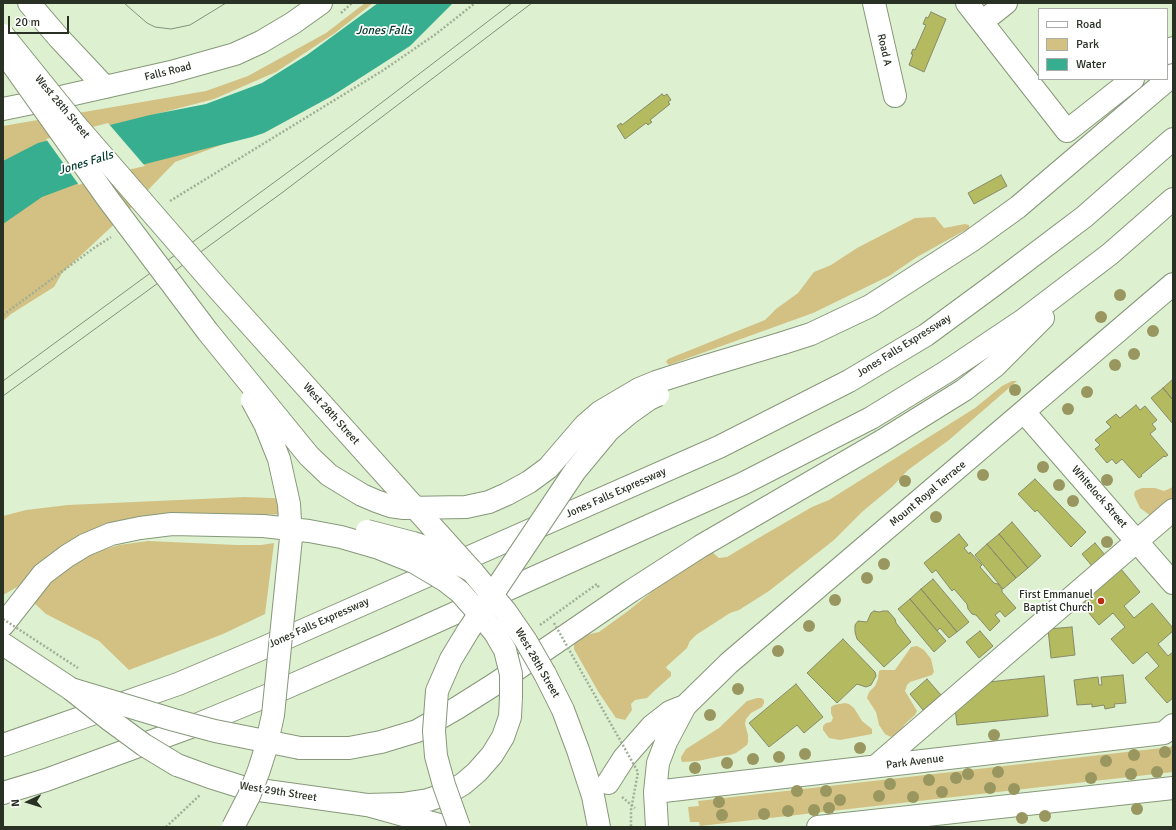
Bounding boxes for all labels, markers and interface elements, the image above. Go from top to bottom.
scale bar [10,8,71,34]
legend [1038,8,1168,80]
text: 20 m [15,15,40,30]
text: Road [1076,17,1102,32]
water label: Jones Falls [356,24,412,38]
street label: Road A [874,33,894,67]
text: Park [1076,37,1099,52]
text: Water [1076,57,1106,72]
street label: Falls Road [143,60,193,84]
street label: West 28th Street [32,73,92,141]
water label: Jones Falls [57,148,115,178]
street label: Jones Falls Expressway [855,312,953,380]
street label: West 28th Street [300,380,362,448]
street label: Mount Royal Terrace [887,458,969,530]
street label: Whitelock Street [1068,463,1130,531]
street label: Jones Falls Expressway [564,465,668,521]
place label: First Emmanuel Baptist Church [1019,588,1093,614]
street label: Jones Falls Expressway [267,595,371,651]
marker: First Emmanuel Baptist Church [1096,596,1106,606]
street label: West 28th Street [512,626,562,700]
street label: Park Avenue [885,752,945,772]
street label: West 29th Street [238,779,318,805]
north arrow [8,782,48,822]
text: N [9,799,22,807]

